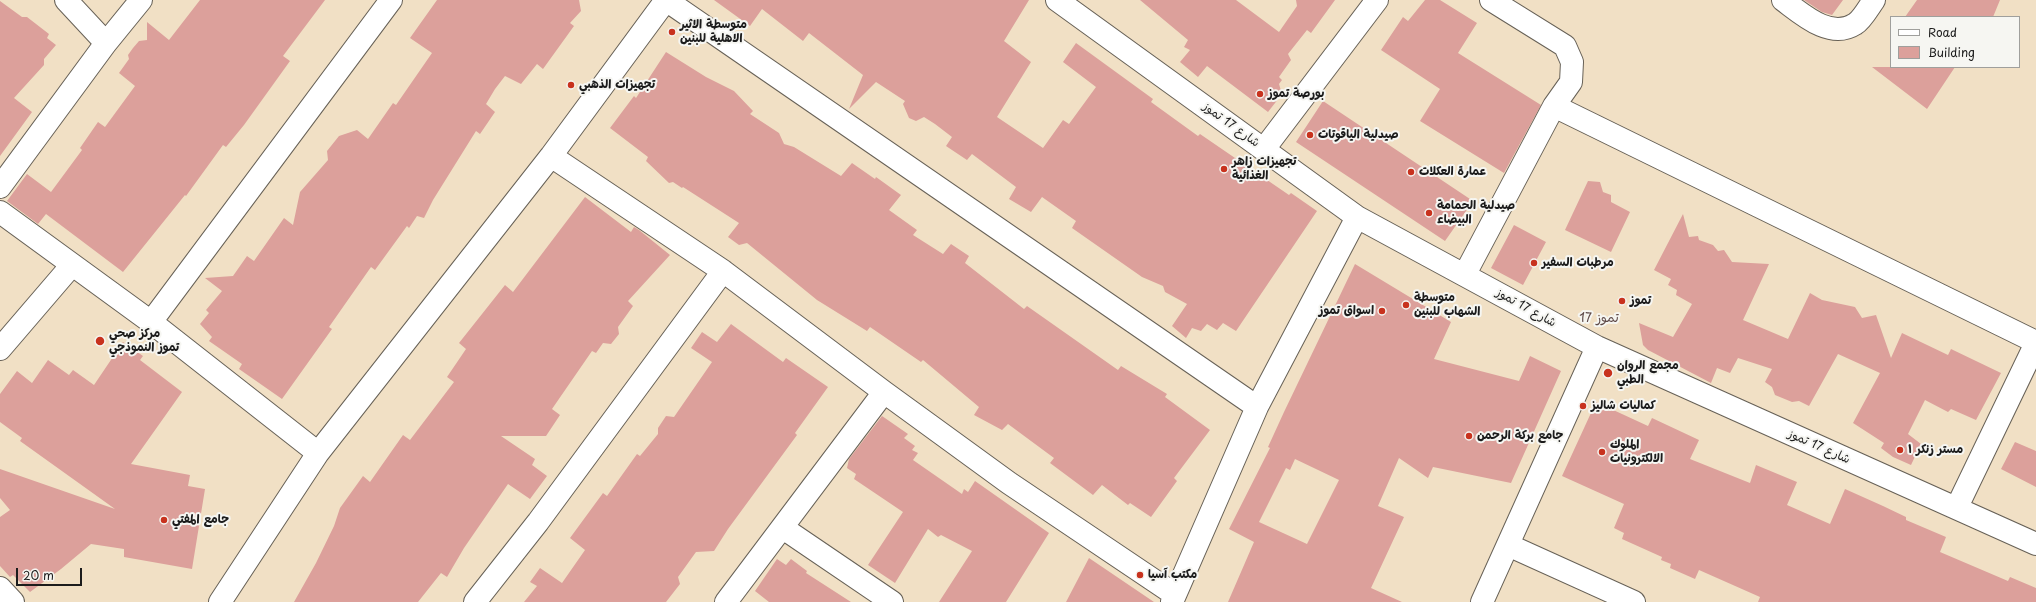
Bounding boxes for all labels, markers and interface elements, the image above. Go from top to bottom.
legend [1890,16,2020,68]
place label: متوسطة الاثير الاهلية للبنين [680,18,747,46]
text: Road [1928,23,1957,41]
marker: متوسطة الاثير الاهلية للبنين [667,27,677,37]
text: Building [1928,43,1975,61]
place label: تجهيزات الذهبي [579,78,655,92]
marker: تجهيزات الذهبي [566,80,576,90]
place label: بورصة تموز [1268,87,1324,101]
marker: بورصة تموز [1255,89,1265,99]
street label: شارع 17 تموز [1200,100,1262,150]
place label: صيدلية الياقوتات [1318,128,1399,142]
marker: صيدلية الياقوتات [1305,130,1315,140]
place label: تجهيزات زاهر الغذائية [1232,155,1296,183]
marker: تجهيزات زاهر الغذائية [1219,164,1229,174]
place label: عمارة العكلات [1419,165,1487,179]
marker: عمارة العكلات [1406,167,1416,177]
place label: صيدلية الحمامة البيضاء [1437,199,1515,227]
marker: صيدلية الحمامة البيضاء [1424,208,1434,218]
place label: مرطبات السفير [1542,256,1614,270]
marker: مرطبات السفير [1529,258,1539,268]
street label: شارع 17 تموز [1493,286,1559,330]
place label: متوسطة الشهاب للبنين [1414,291,1480,319]
place label: تموز [1630,294,1651,308]
marker: تموز [1617,296,1627,306]
marker: متوسطة الشهاب للبنين [1401,300,1411,310]
place label: اسواق تموز [1319,304,1374,318]
marker: اسواق تموز [1377,306,1387,316]
district label: 17 تموز [1579,310,1619,326]
place label: مركز صحي تموز النموذجي [109,327,179,355]
marker: مركز صحي تموز النموذجي [94,335,106,347]
place label: مجمع الروان الطبي [1617,359,1679,387]
marker: مجمع الروان الطبي [1602,367,1614,379]
place label: كماليات شاليز [1591,399,1656,413]
marker: كماليات شاليز [1578,401,1588,411]
street label: شارع 17 تموز [1786,427,1852,467]
place label: جامع بركة الرحمن [1477,429,1563,443]
marker: جامع بركة الرحمن [1464,431,1474,441]
place label: الملوك الالكترونيات [1610,438,1663,466]
place label: مستر زنكر ١ [1908,443,1963,457]
marker: مستر زنكر ١ [1895,445,1905,455]
marker: الملوك الالكترونيات [1597,447,1607,457]
place label: جامع المفتي [172,513,229,527]
marker: جامع المفتي [159,515,169,525]
scale bar [18,560,84,586]
text: 20 m [23,566,54,584]
place label: مكتب آسيا [1148,568,1197,582]
marker: مكتب آسيا [1135,570,1145,580]

